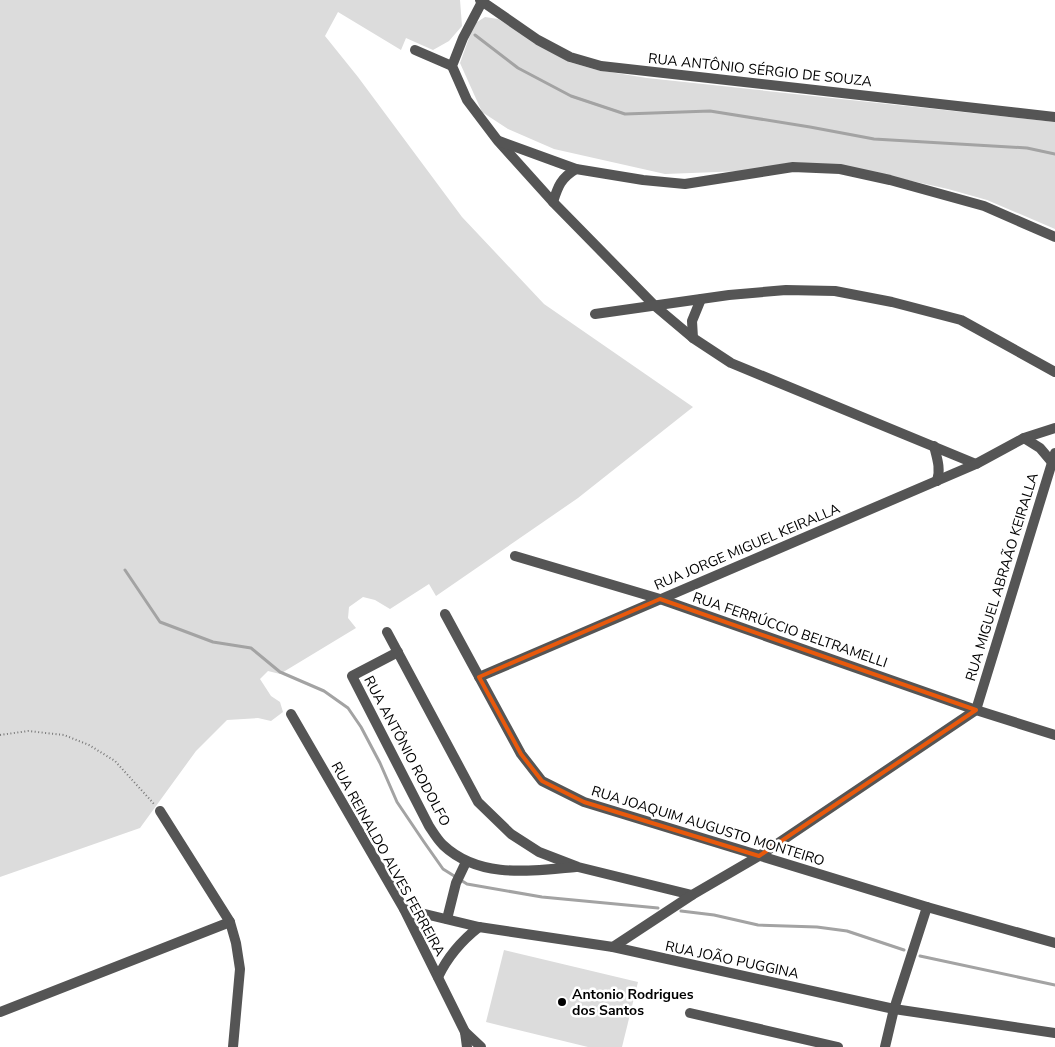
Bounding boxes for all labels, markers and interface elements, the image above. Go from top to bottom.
street label: RUA ANTÔNIO SÉRGIO DE SOUZA [647,49,873,91]
street label: RUA MIGUEL ABRAÃO KEIRALLA [961,470,1043,684]
street label: RUA JORGE MIGUEL KEIRALLA [651,499,843,595]
street label: RUA FERRÚCCIO BELTRAMELLI [690,588,890,672]
street label: RUA ANTÔNIO RODOLFO [359,673,455,829]
street label: RUA REINALDO ALVES FERREIRA [327,758,449,960]
street label: RUA JOAQUIM AUGUSTO MONTEIRO [589,781,827,871]
street label: RUA JOÃO PUGGINA [663,937,801,983]
place label: Antonio Rodrigues dos Santos [572,985,694,1020]
marker: Antonio Rodrigues dos Santos [556,996,568,1008]

